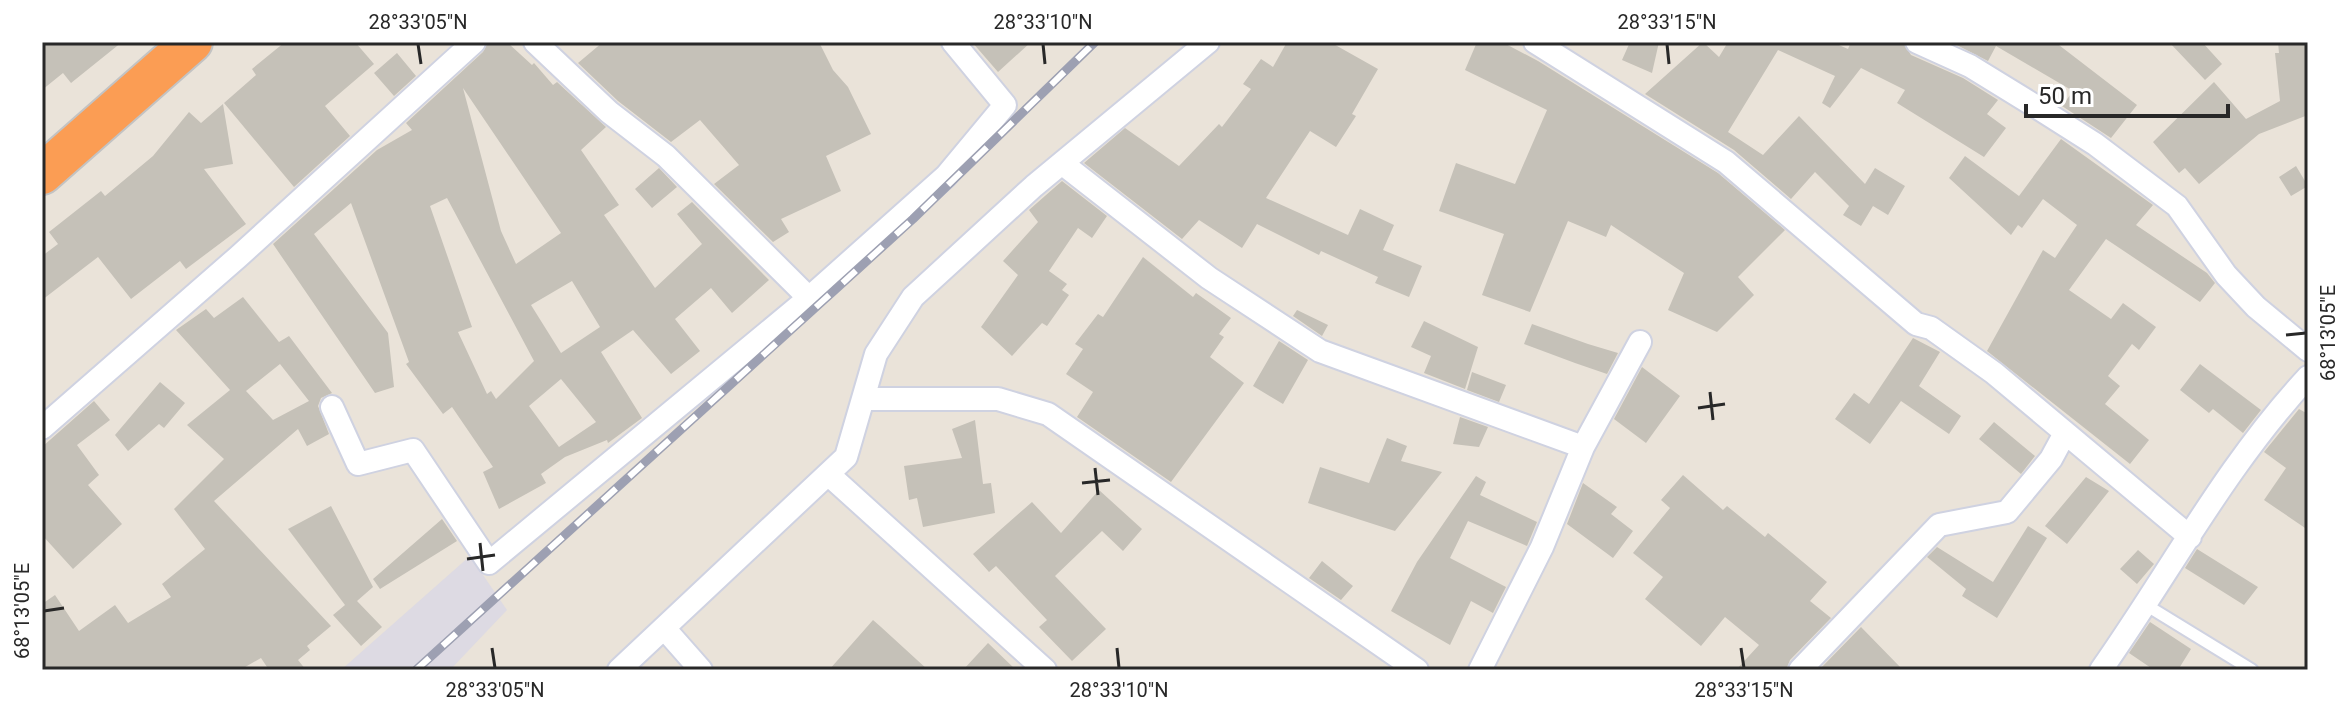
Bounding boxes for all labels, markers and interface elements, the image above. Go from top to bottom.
text: 28°33'05"N [368,10,468,34]
text: 28°33'10"N [993,10,1093,34]
text: 28°33'15"N [1617,10,1717,34]
scale bar [2026,68,2228,118]
text: 50 m [2038,82,2092,110]
text: 68°13'05"E [2316,285,2340,381]
text: 68°13'05"E [10,563,34,659]
text: 28°33'05"N [445,678,545,702]
text: 28°33'10"N [1069,678,1169,702]
text: 28°33'15"N [1694,678,1794,702]

